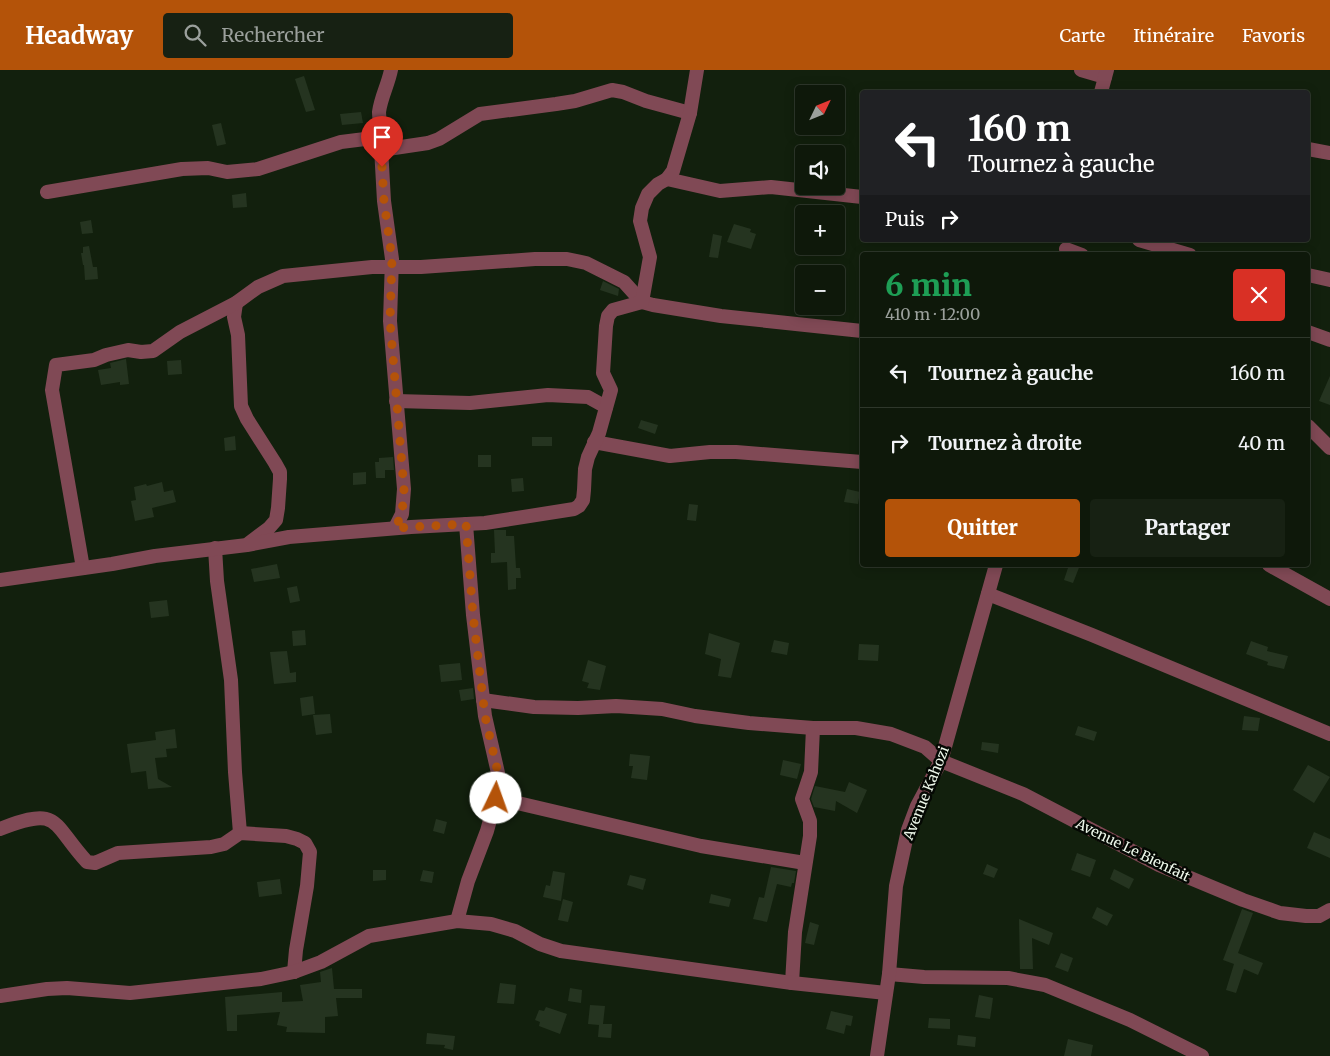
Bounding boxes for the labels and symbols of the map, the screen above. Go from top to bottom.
north arrow [795,85,845,135]
pin [361,116,403,167]
street label: Avenue Kahozi [899,743,953,843]
position arrow [469,771,521,823]
street label: Avenue Le Bienfait [1072,814,1194,886]

